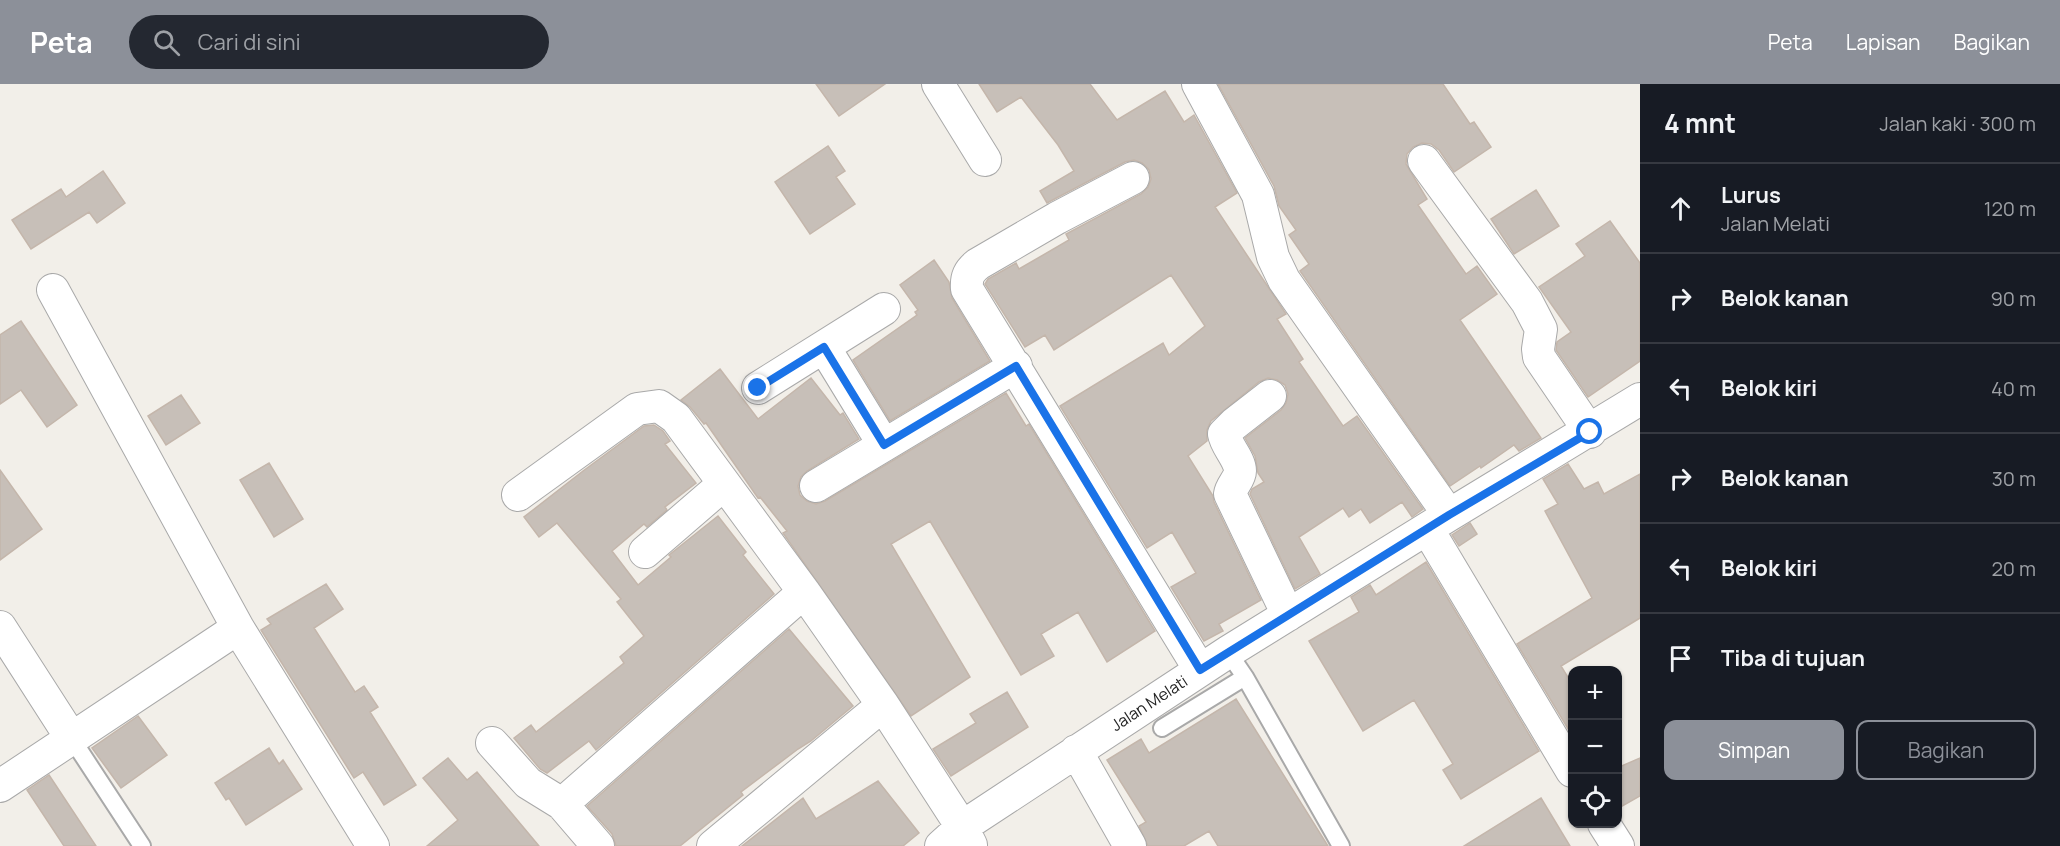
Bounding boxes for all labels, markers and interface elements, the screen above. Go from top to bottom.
search box [129,15,549,69]
text: Peta [30,23,93,61]
icon: search [150,26,183,59]
text: Cari di sini [198,27,301,57]
text: Peta [1768,28,1813,56]
text: Lapisan [1846,28,1921,56]
text: Bagikan [1954,28,2030,56]
text: 4 mnt [1664,105,1736,141]
text: Jalan kaki · 300 m [1879,110,2036,137]
text: Lurus [1721,180,1781,210]
icon: ahead [1664,192,1697,225]
text: 120 m [1984,195,2036,222]
text: Jalan Melati [1721,210,1830,237]
icon: right [1664,282,1697,315]
text: Belok kanan [1721,283,1849,313]
text: 90 m [1990,285,2036,312]
icon: left [1664,372,1697,405]
text: Belok kiri [1721,373,1817,403]
route end [744,374,770,400]
text: 40 m [1991,375,2036,402]
route start [1576,418,1602,444]
icon: right [1664,462,1697,495]
text: Belok kanan [1721,463,1849,493]
text: 30 m [1992,465,2036,492]
icon: left [1664,552,1697,585]
text: Belok kiri [1721,553,1817,583]
text: 20 m [1991,555,2036,582]
icon: arrive [1664,642,1697,675]
text: Tiba di tujuan [1721,643,1865,673]
map controls [1568,666,1622,828]
button: + [1568,666,1622,720]
street label: Jalan Melati [1106,670,1192,736]
button: − [1568,720,1622,774]
button: Simpan [1664,720,1844,780]
button: Bagikan [1856,720,2036,780]
button: locate [1568,774,1622,828]

